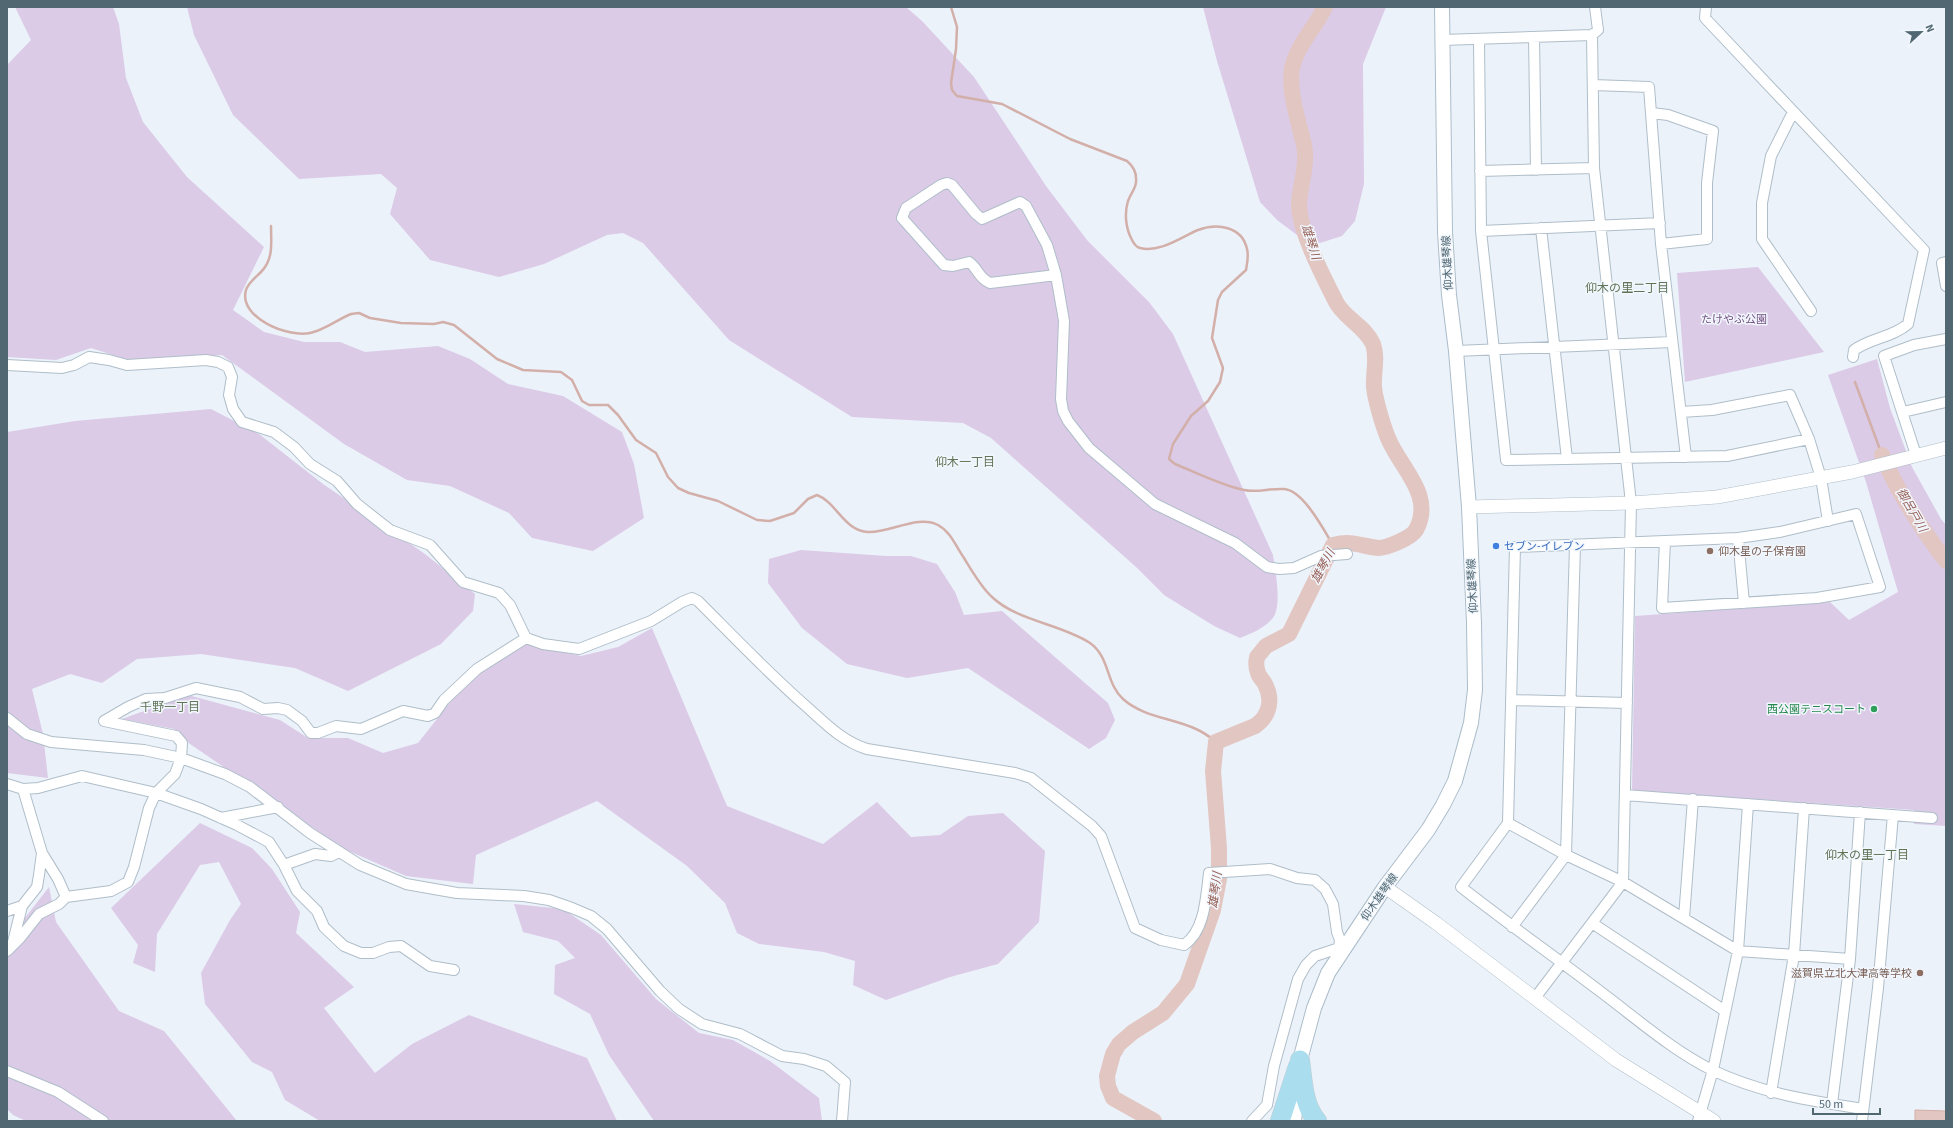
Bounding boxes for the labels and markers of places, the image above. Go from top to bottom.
place label: セブン-イレブン [1504,539,1584,554]
marker: セブン-イレブン [1491,541,1501,551]
place label: 仰木星の子保育園 [1718,544,1806,559]
marker: 仰木星の子保育園 [1705,546,1715,556]
place label: 西公園テニスコート [1767,702,1866,717]
marker: 西公園テニスコート [1869,704,1879,714]
place label: 滋賀県立北大津高等学校 [1791,966,1912,981]
marker: 滋賀県立北大津高等学校 [1915,968,1925,978]

